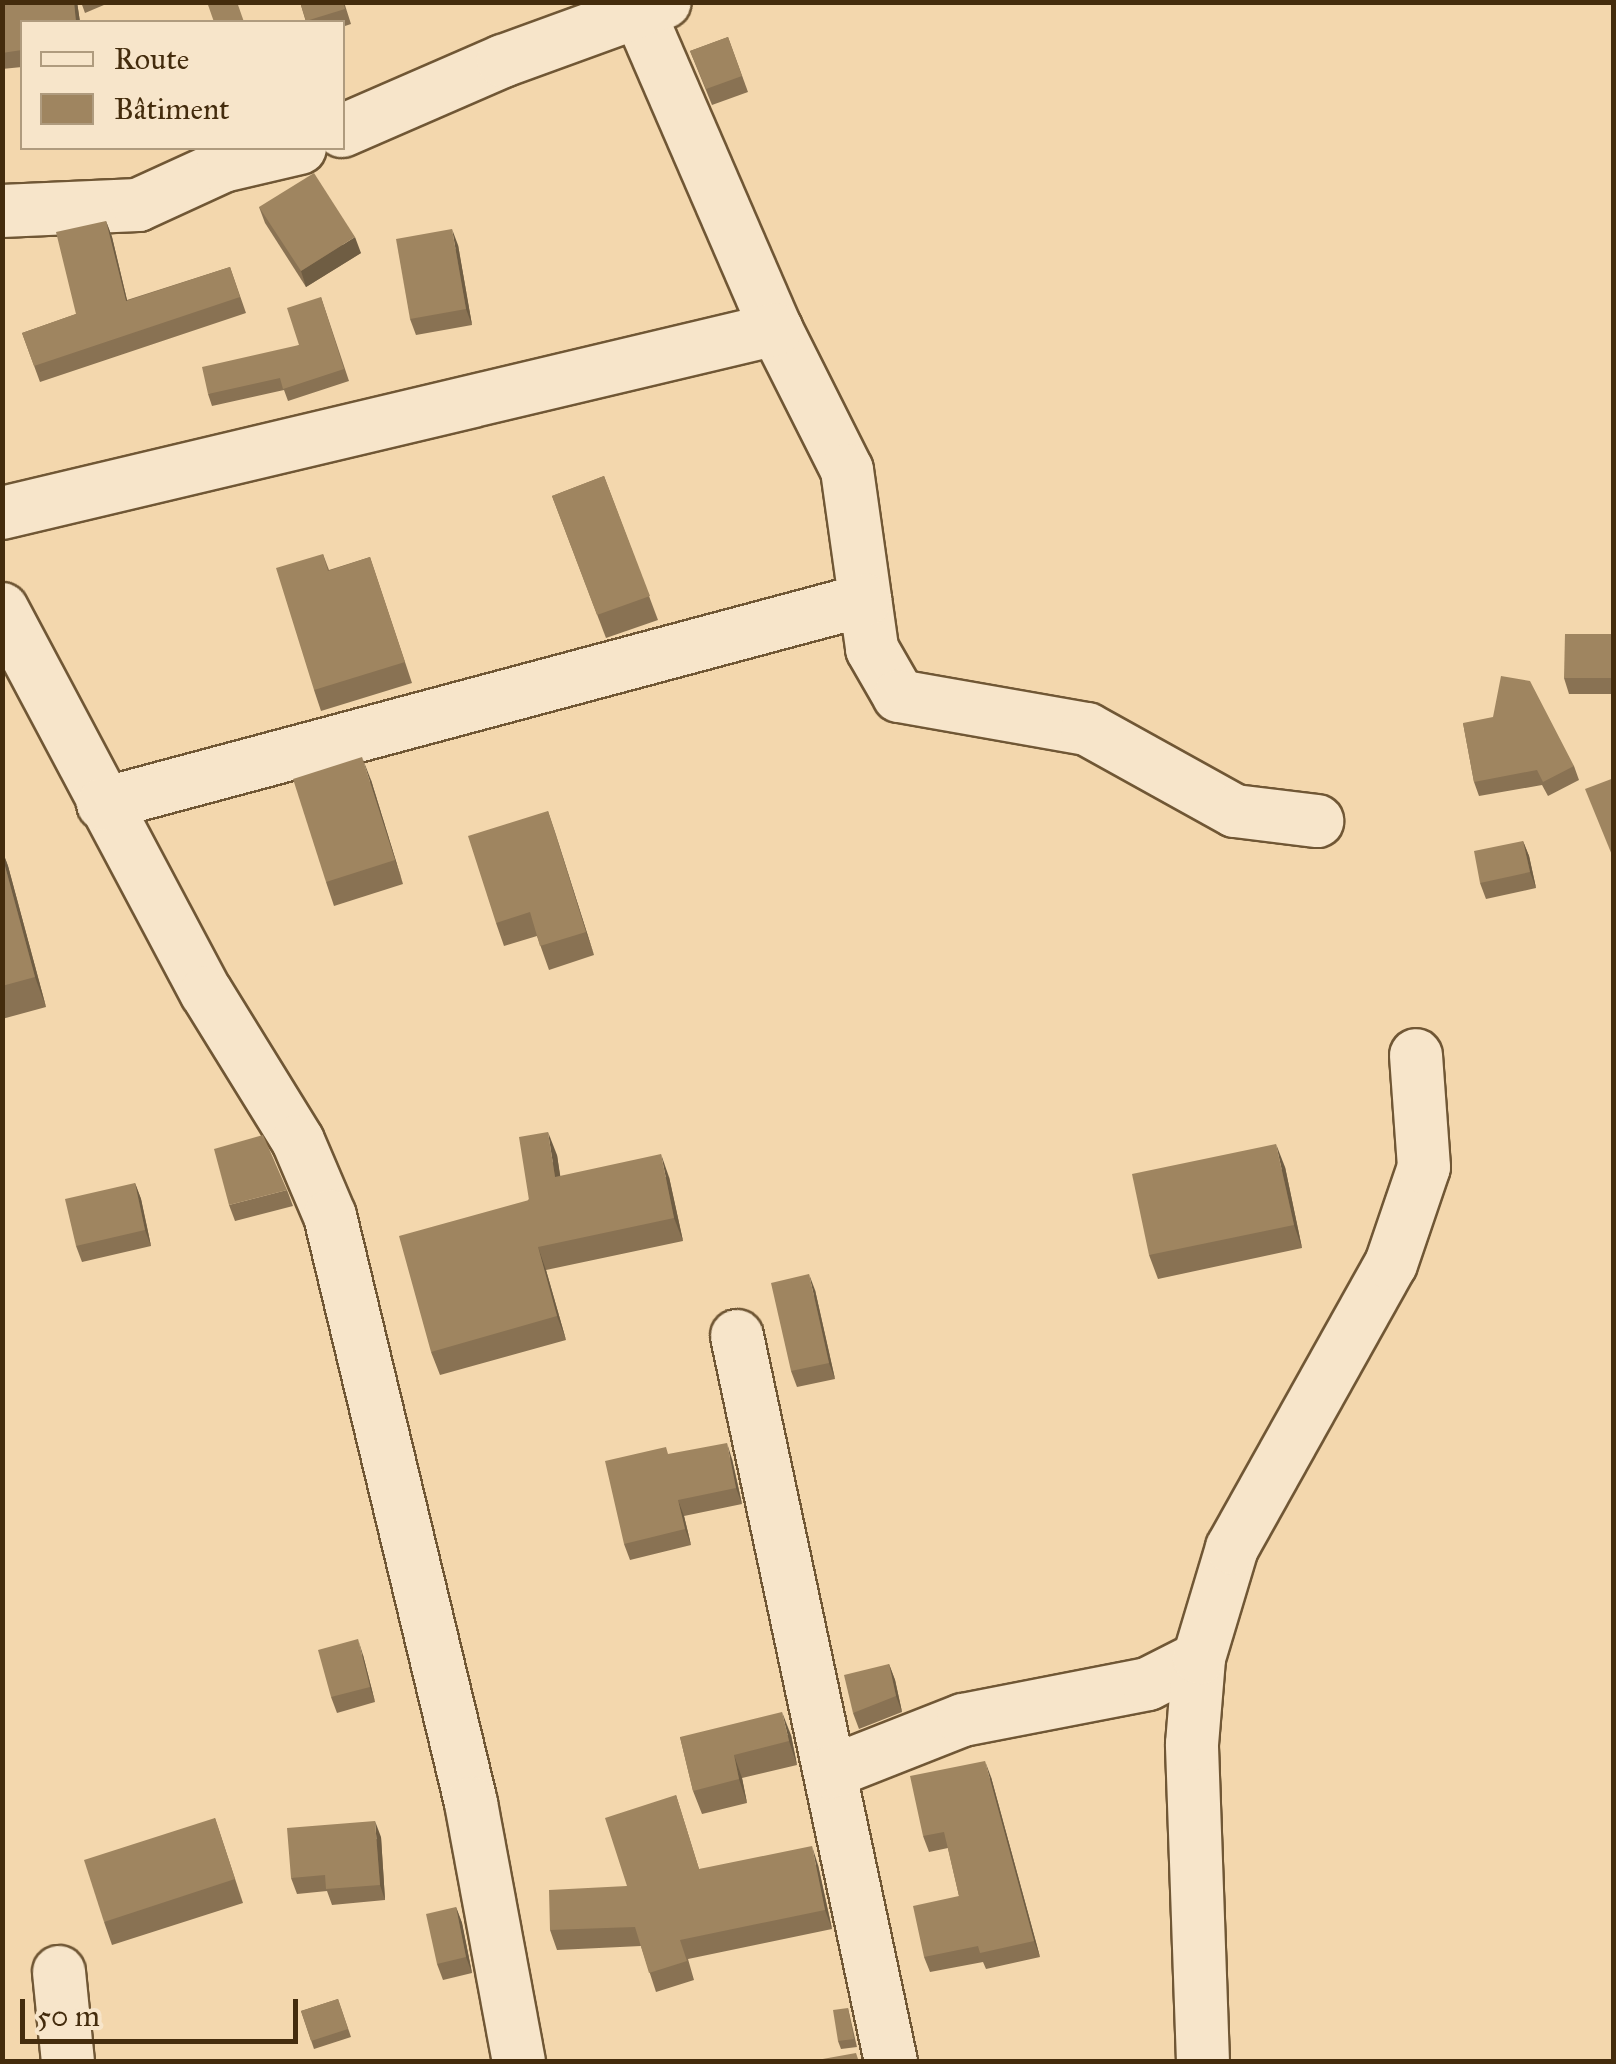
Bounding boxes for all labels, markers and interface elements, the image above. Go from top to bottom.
legend [20,20,345,150]
text: Route [114,41,189,77]
text: Bâtiment [114,91,230,127]
scale bar [25,1979,302,2041]
text: 50 m [37,1998,100,2034]

